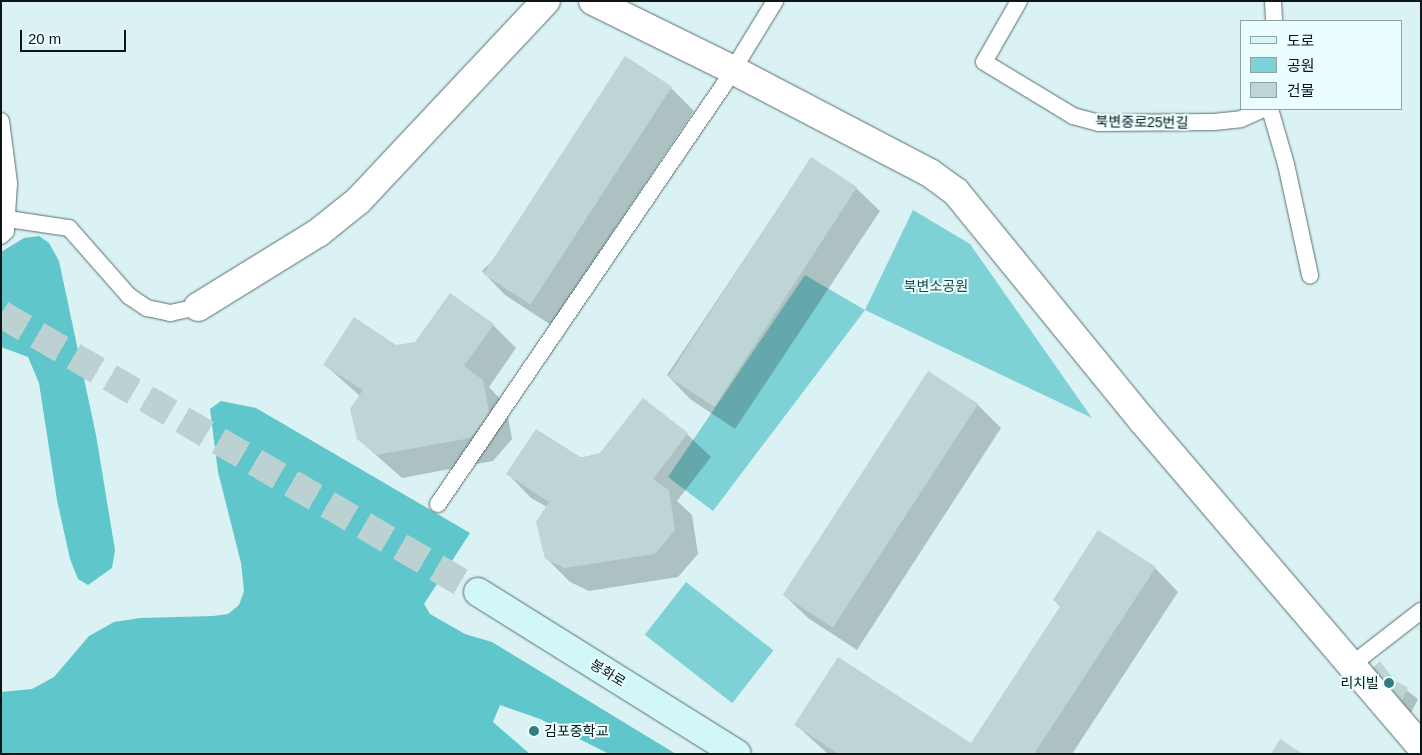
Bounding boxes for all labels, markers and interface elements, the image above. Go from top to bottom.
scale bar [22,20,129,52]
legend [1240,20,1402,110]
text: 20 m [28,30,61,47]
text: 도로 [1287,32,1315,49]
text: 공원 [1287,57,1315,74]
text: 건물 [1287,82,1315,99]
street label: 북변중로25번길 [1095,113,1189,131]
park label: 북변소공원 [904,278,968,294]
street label: 봉화로 [587,656,629,690]
place label: 리치빌 [1340,675,1379,691]
marker: 리치빌 [1383,677,1395,689]
place label: 김포중학교 [544,723,608,739]
marker: 김포중학교 [528,725,540,737]

